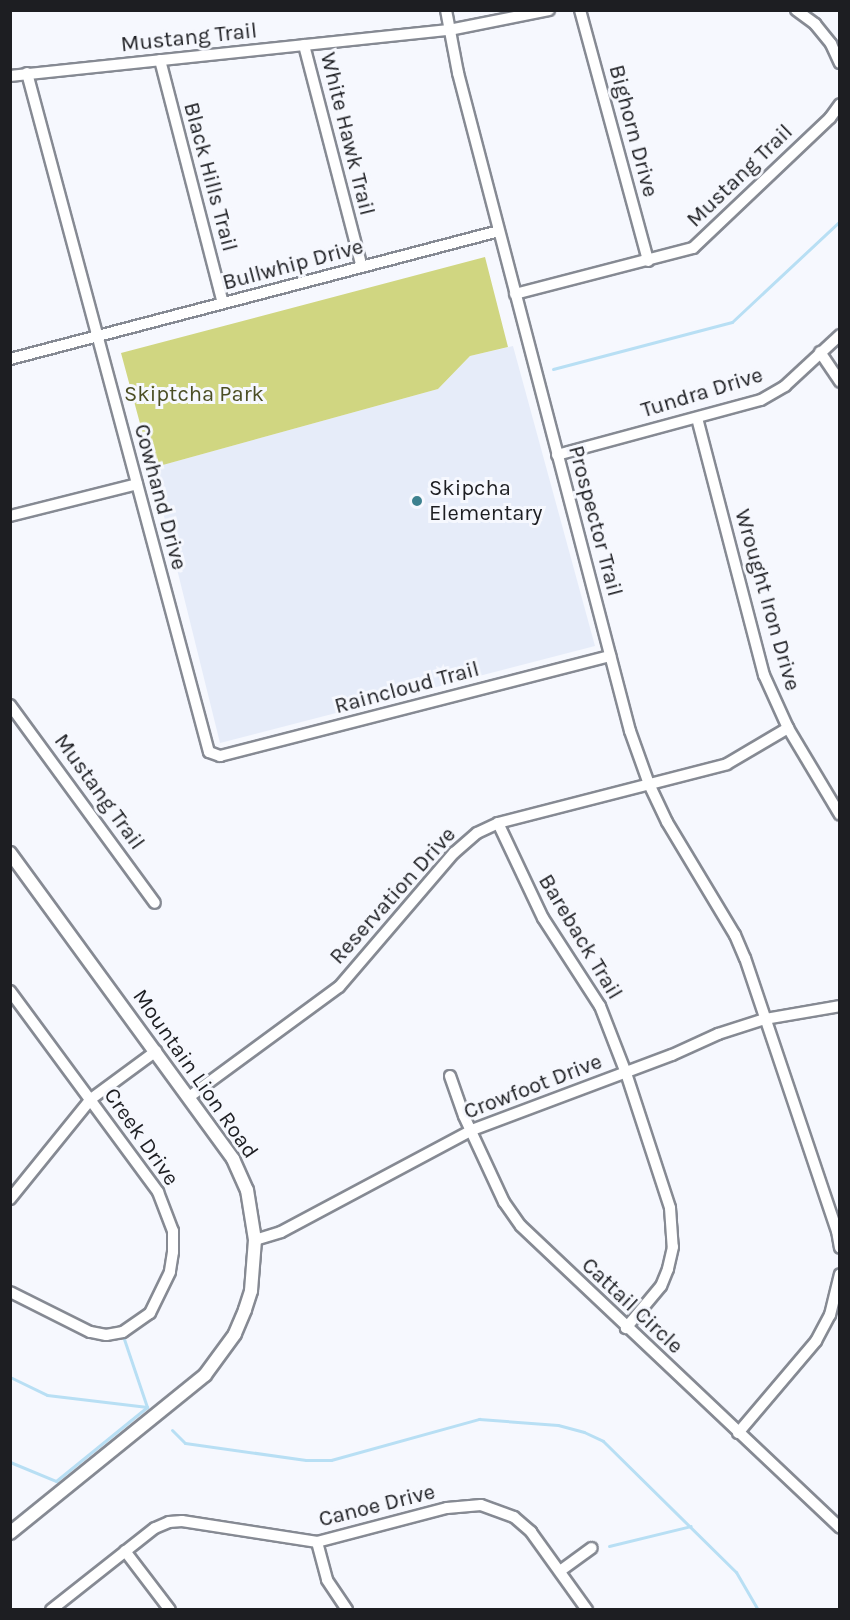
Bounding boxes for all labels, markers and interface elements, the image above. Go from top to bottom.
street label: Mustang Trail [119,18,259,58]
street label: White Hawk Trail [314,50,380,218]
street label: Bighorn Drive [603,62,663,200]
street label: Black Hills Trail [177,99,243,255]
street label: Mustang Trail [682,119,798,233]
street label: Bullwhip Drive [220,234,366,296]
street label: Tundra Drive [638,362,766,424]
park label: Skiptcha Park [124,382,264,408]
street label: Cowhand Drive [128,421,192,573]
street label: Prospector Trail [562,443,628,599]
place label: Skipcha Elementary [429,475,543,526]
marker: Skipcha Elementary [410,494,424,508]
street label: Wrought Iron Drive [728,506,806,694]
street label: Raincloud Trail [332,656,482,720]
street label: Mustang Trail [48,729,150,855]
street label: Reservation Drive [324,822,462,970]
street label: Bareback Trail [532,870,628,1004]
street label: Mountain Lion Road [127,984,263,1164]
street label: Crowfoot Drive [460,1049,606,1125]
street label: Creek Drive [98,1083,184,1191]
street label: Cattail Circle [576,1252,688,1360]
street label: Canoe Drive [316,1479,438,1533]

